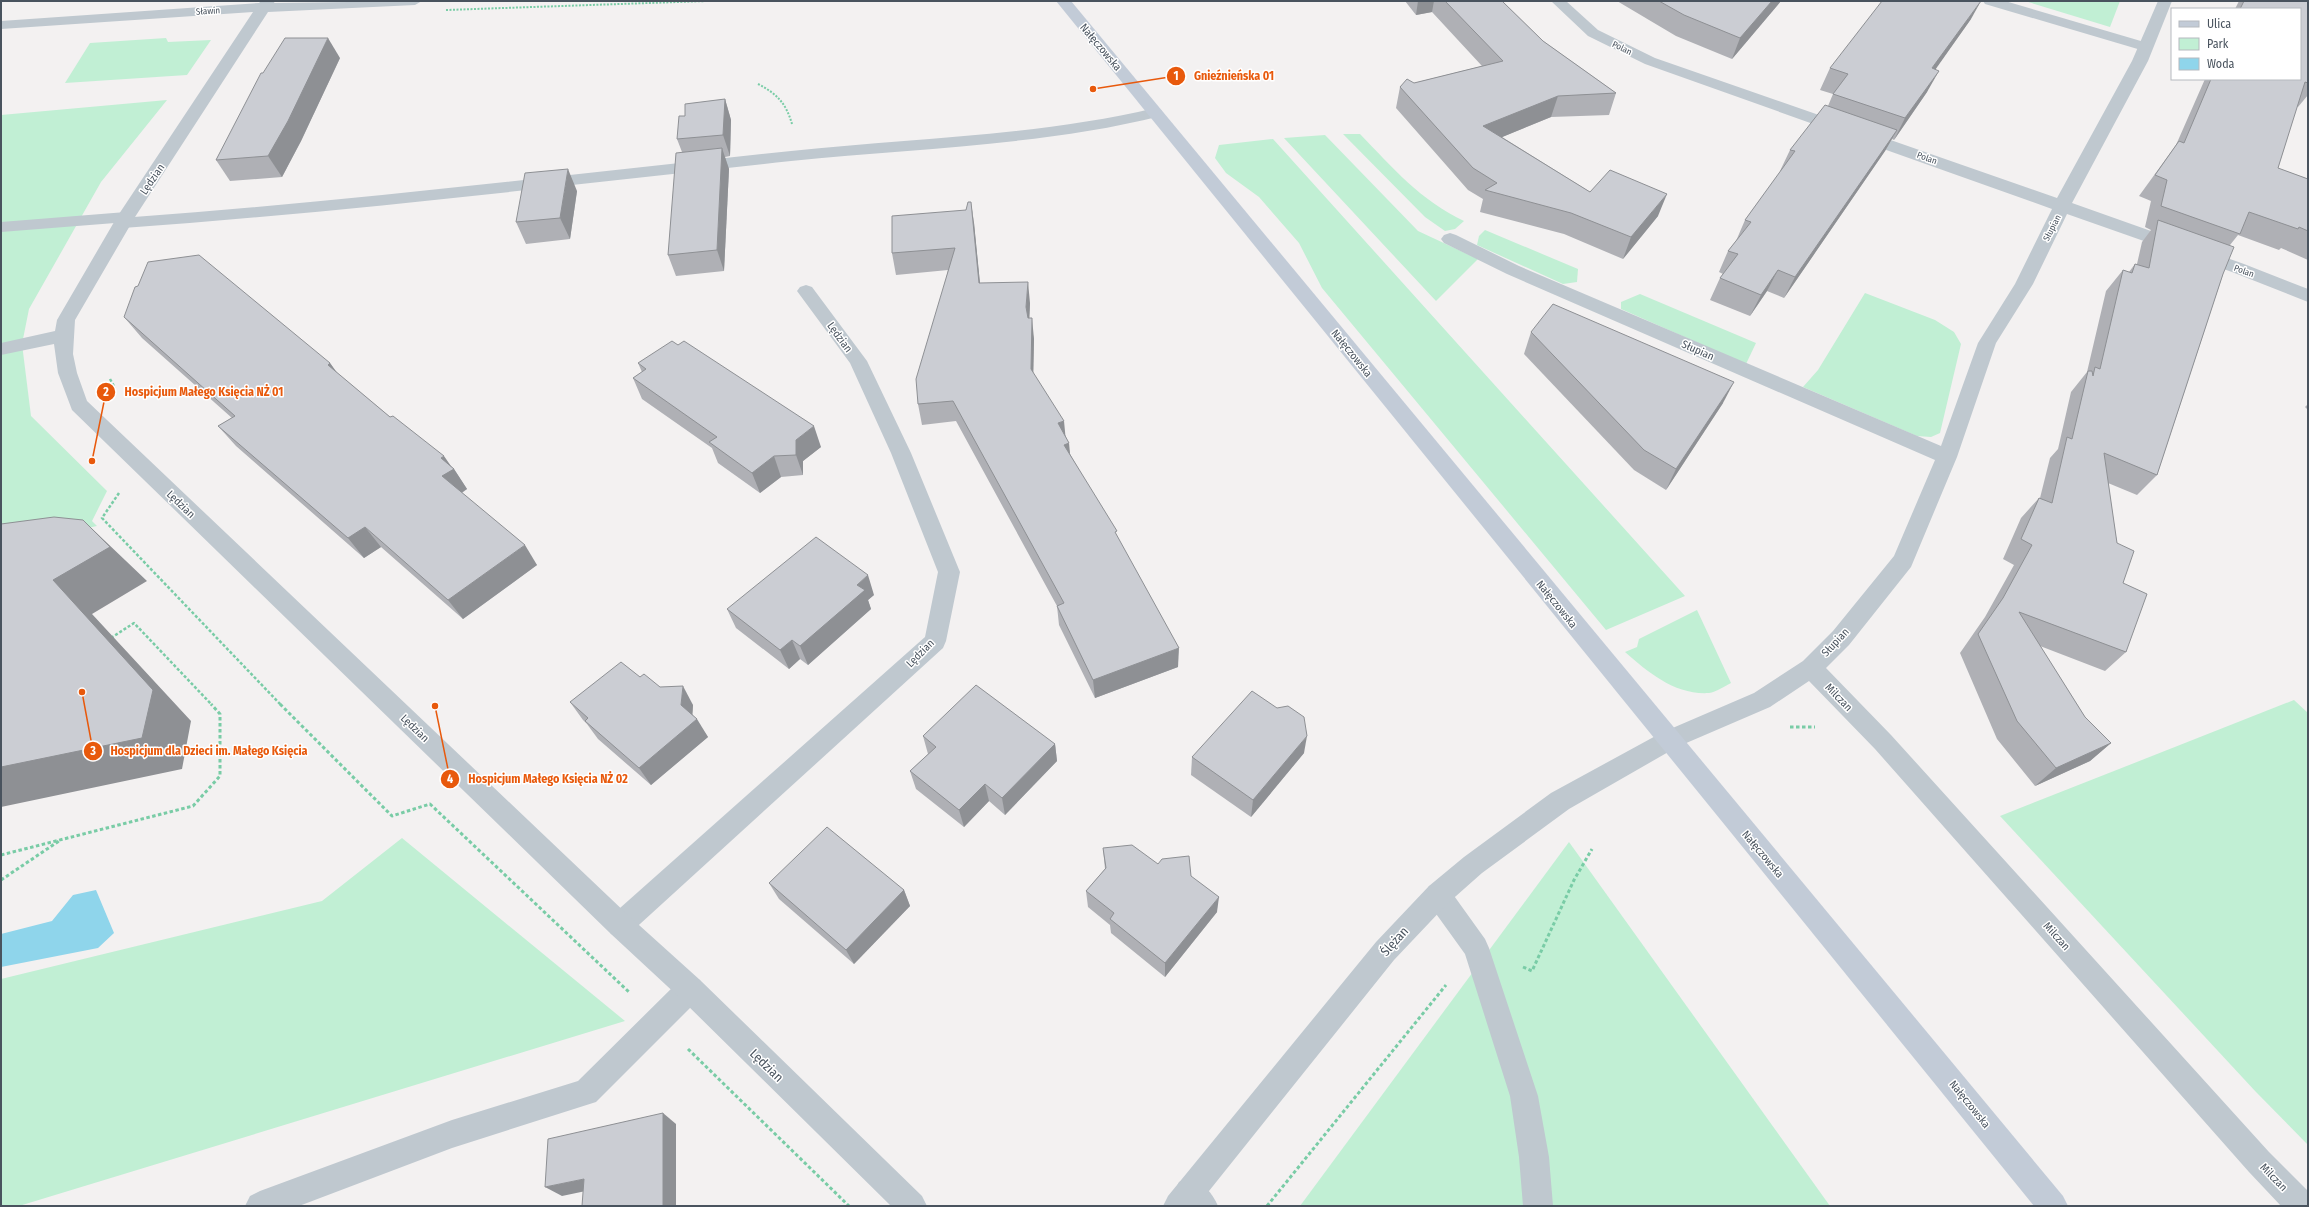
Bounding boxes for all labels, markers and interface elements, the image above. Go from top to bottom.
street label: Sławin [196,5,221,17]
legend [2171,8,2301,80]
text: Ulica [2207,17,2231,31]
street label: Nałęczowska [1077,21,1124,74]
text: Park [2207,37,2229,51]
street label: Polan [1611,39,1634,57]
text: Woda [2207,57,2235,71]
callout: Gnieźnieńska 01 [1166,64,1282,88]
text: 1 [1173,69,1179,83]
text: Gnieźnieńska 01 [1194,69,1274,83]
street label: Polan [1916,150,1939,166]
street label: Lędzian [137,161,167,197]
street label: Słupian [2041,213,2063,243]
street label: Polan [2233,263,2256,279]
street label: Lędzian [824,320,855,355]
street label: Nałęczowska [1328,327,1375,380]
street label: Słupian [1680,338,1716,363]
callout: Hospicjum Małego Księcia NŻ 01 [96,380,291,404]
text: Hospicjum Małego Księcia NŻ 01 [125,384,283,399]
text: 2 [102,385,109,399]
street label: Lędzian [164,488,197,521]
street label: Nałęczowska [1533,578,1580,631]
street label: Słupian [1819,625,1852,659]
street label: Lędzian [904,637,937,670]
street label: Milczan [1822,681,1855,714]
street label: Lędzian [398,712,431,745]
callout: Hospicjum dla Dzieci im. Małego Księcia [83,739,316,763]
text: 3 [89,744,96,758]
text: Hospicjum dla Dzieci im. Małego Księcia [110,744,308,758]
callout: Hospicjum Małego Księcia NŻ 02 [440,767,636,791]
text: Hospicjum Małego Księcia NŻ 02 [468,771,628,786]
text: 4 [447,772,453,786]
street label: Nałęczowska [1739,828,1786,881]
street label: Milczan [2041,920,2073,953]
street label: Ślężan [1377,924,1411,959]
street label: Lędzian [747,1046,786,1085]
street label: Nałęczowska [1946,1078,1993,1131]
street label: Milczan [2257,1161,2290,1194]

